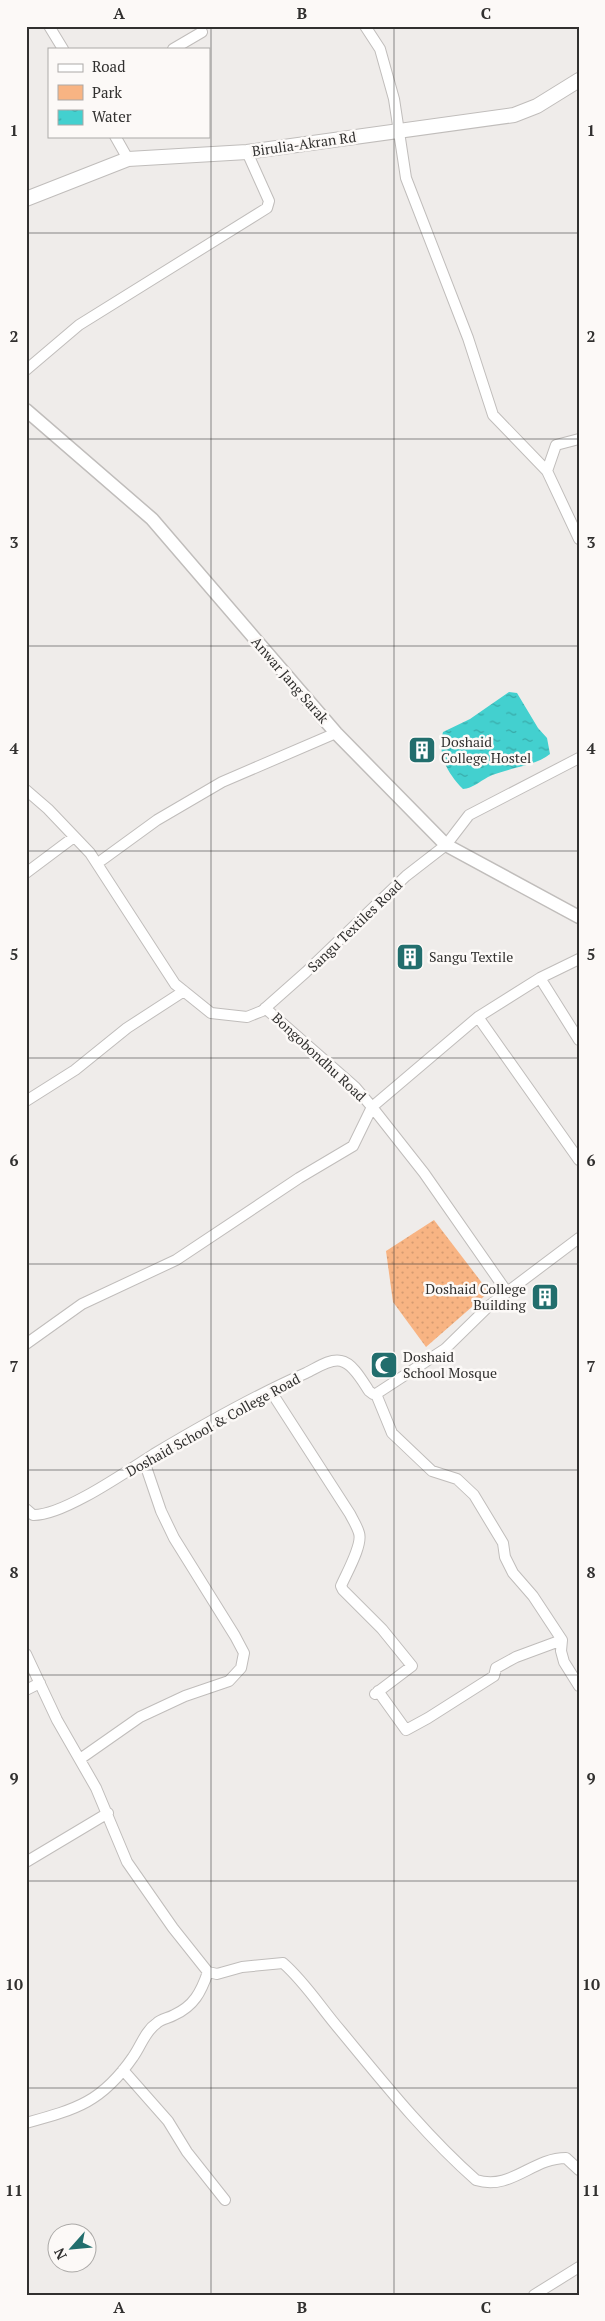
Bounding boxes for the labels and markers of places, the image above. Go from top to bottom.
place label: Doshaid College Hostel [441,732,531,767]
building icon: Doshaid College Hostel [407,735,437,765]
building icon: Sangu Textile [395,942,425,972]
place label: Sangu Textile [429,947,513,966]
place label: Doshaid College Building [425,1279,527,1314]
building icon: Doshaid College Building [530,1282,560,1312]
place label: Doshaid School Mosque [403,1347,497,1382]
mosque icon: Doshaid School Mosque [369,1350,399,1380]

